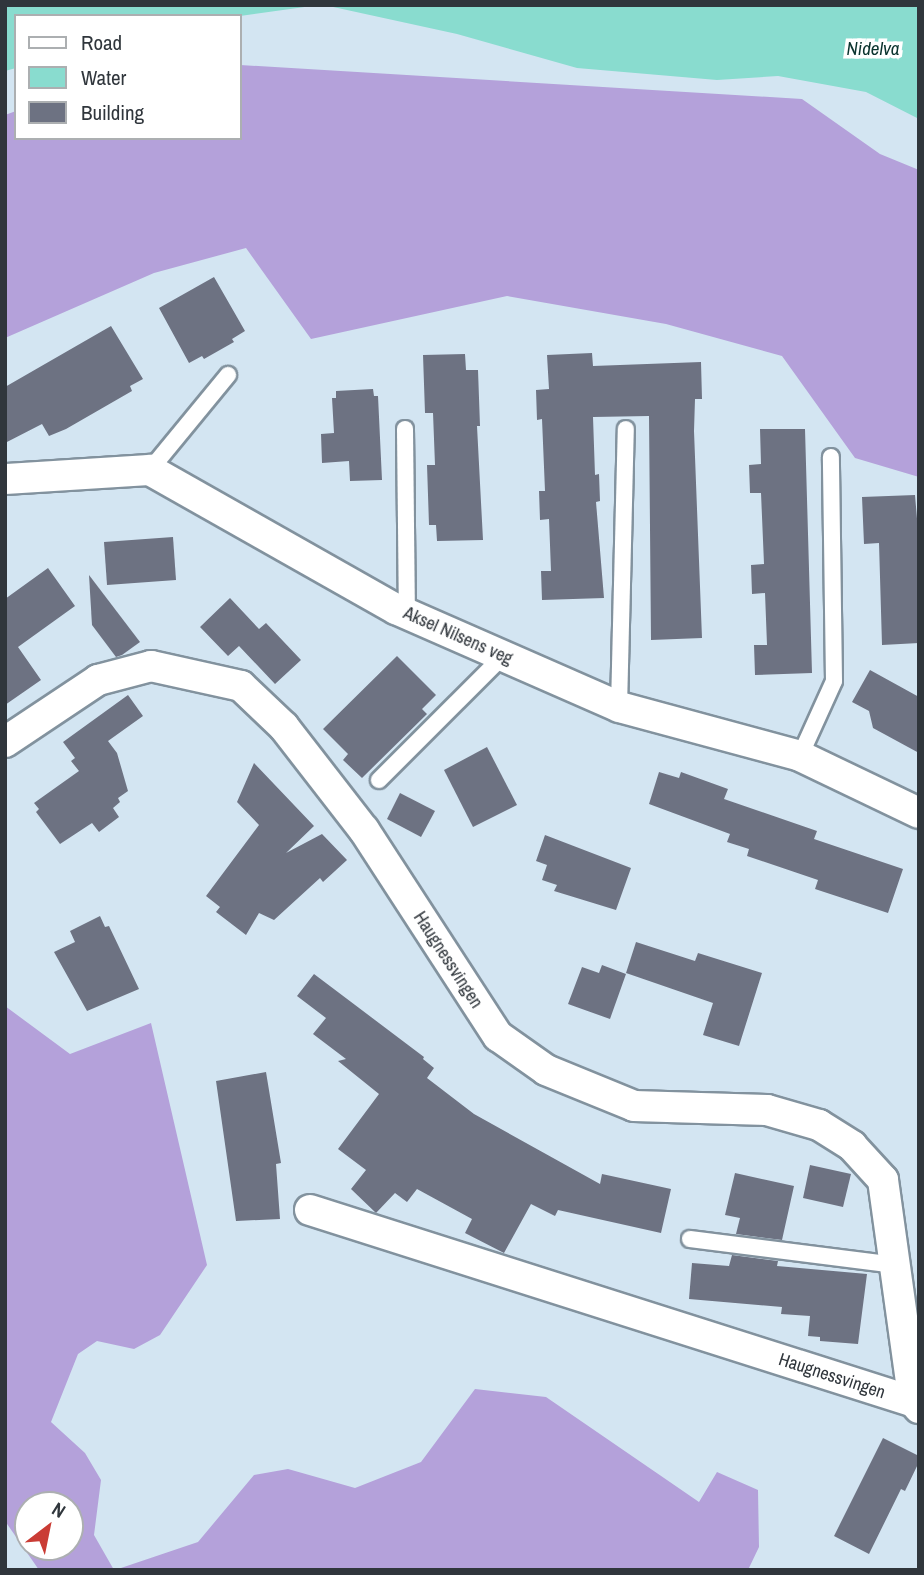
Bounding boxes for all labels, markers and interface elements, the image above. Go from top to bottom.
legend [14,14,242,140]
text: Road [81,28,122,57]
water label: Nidelva [847,38,899,60]
text: Water [81,63,126,92]
text: Building [81,98,144,127]
street label: Aksel Nilsens veg [400,602,516,670]
street label: Haugnessvingen [409,908,487,1012]
street label: Haugnessvingen [776,1349,888,1403]
north arrow [14,1491,84,1561]
text: N [47,1496,71,1524]

